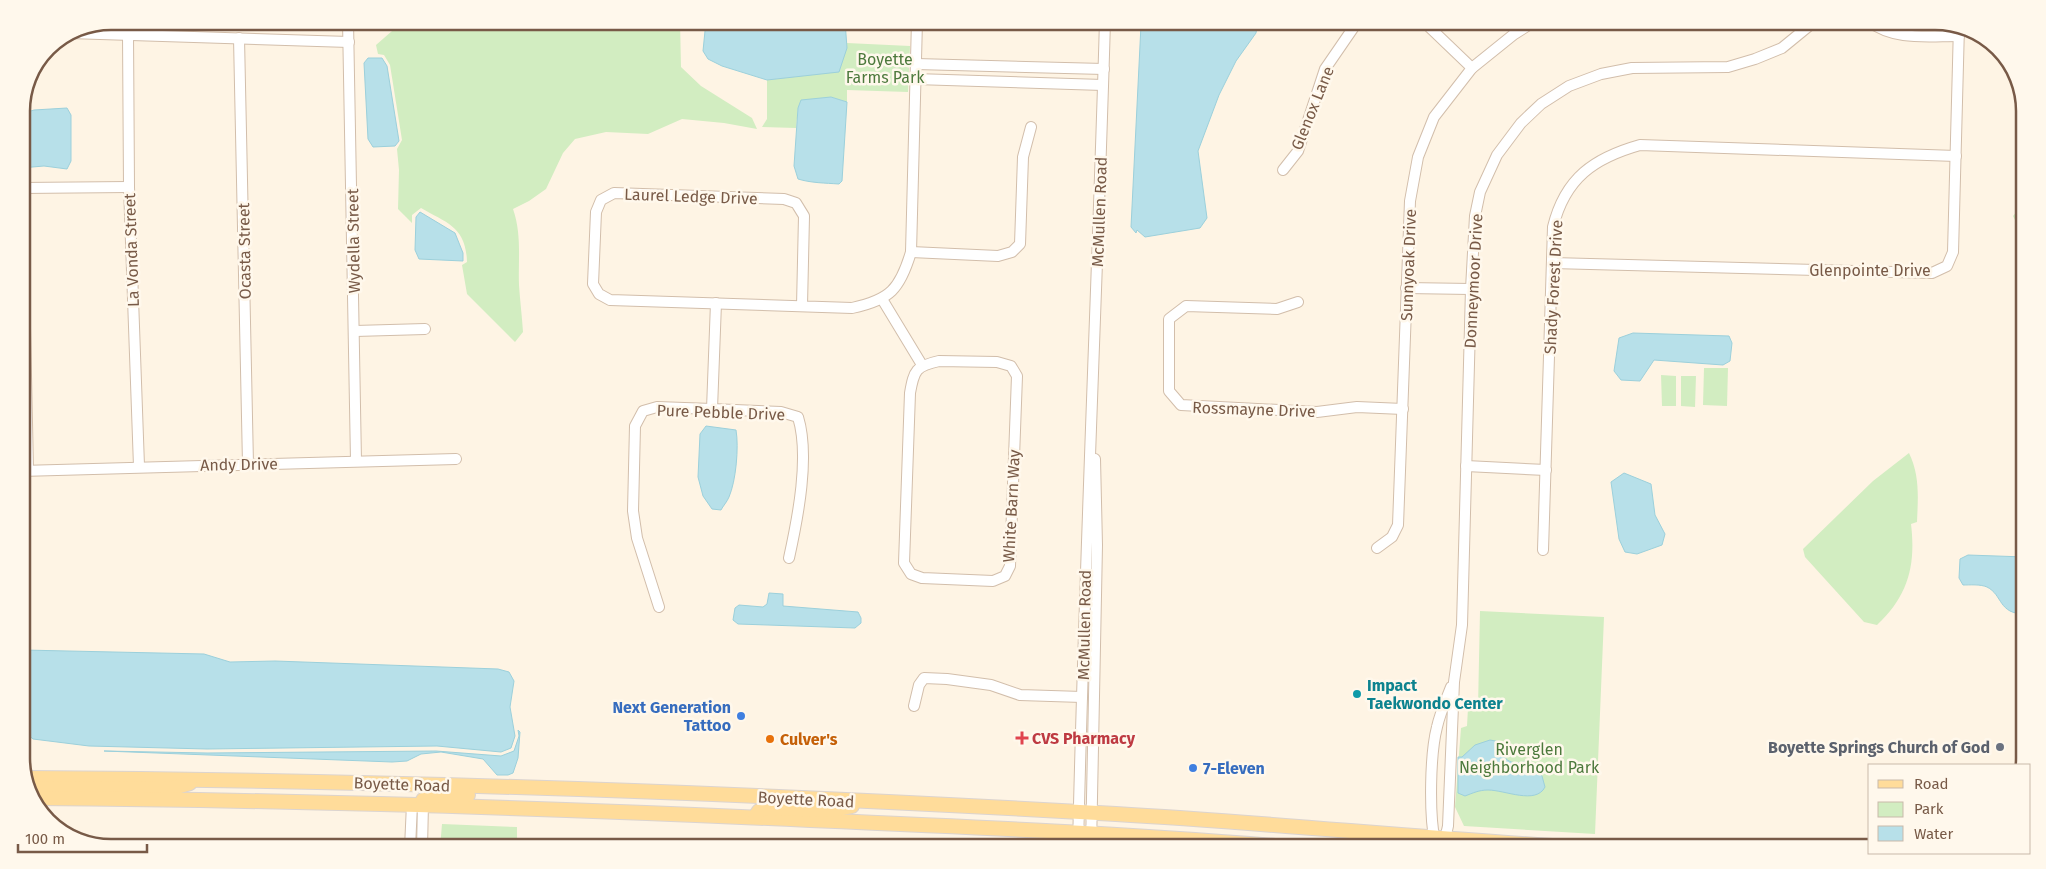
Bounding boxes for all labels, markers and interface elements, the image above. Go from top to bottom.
park label: Boyette Farms Park [846,50,925,87]
street label: Glenox Lane [1287,64,1338,153]
street label: McMullen Road [1088,157,1111,268]
street label: Laurel Ledge Drive [624,185,758,208]
street label: Wydella Street [343,188,364,294]
street label: La Vonda Street [120,193,143,307]
street label: Ocasta Street [234,202,255,299]
street label: Sunnyoak Drive [1397,209,1420,321]
street label: Donneymoor Drive [1460,213,1487,349]
street label: Shady Forest Drive [1540,219,1567,355]
street label: Glenpointe Drive [1809,261,1931,280]
street label: Rossmayne Drive [1192,398,1316,421]
street label: Pure Pebble Drive [656,401,786,424]
street label: White Barn Way [999,449,1024,563]
street label: Andy Drive [200,454,278,475]
street label: McMullen Road [1074,570,1095,680]
place label: Impact Taekwondo Center [1367,676,1503,713]
marker: Impact Taekwondo Center [1351,688,1363,700]
place label: Next Generation Tattoo [613,698,731,735]
marker: Next Generation Tattoo [735,710,747,722]
place label: CVS Pharmacy [1032,729,1136,748]
place label: Culver's [780,730,838,749]
marker: CVS Pharmacy [1016,732,1028,744]
marker: Culver's [764,733,776,745]
place label: Boyette Springs Church of God [1768,738,1990,757]
park label: Riverglen Neighborhood Park [1459,740,1600,777]
marker: Boyette Springs Church of God [1994,741,2006,753]
place label: 7-Eleven [1203,759,1265,778]
marker: 7-Eleven [1187,762,1199,774]
legend [1868,764,2031,854]
street label: Boyette Road [353,773,451,796]
text: Road [1914,775,1949,793]
street label: Boyette Road [757,787,855,812]
text: Park [1914,800,1944,818]
scale bar [18,822,146,854]
text: Water [1914,825,1953,843]
text: 100 m [25,830,65,848]

